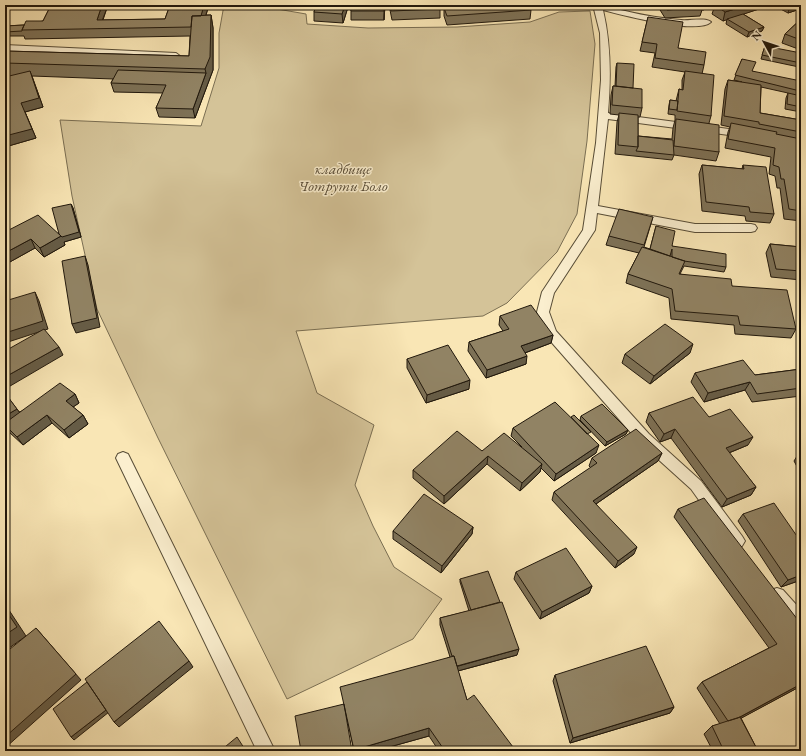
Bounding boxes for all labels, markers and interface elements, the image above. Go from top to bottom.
north arrow [744,22,784,62]
text: N [748,28,765,43]
park label: кладбище Чотрути Боло [298,159,388,195]

